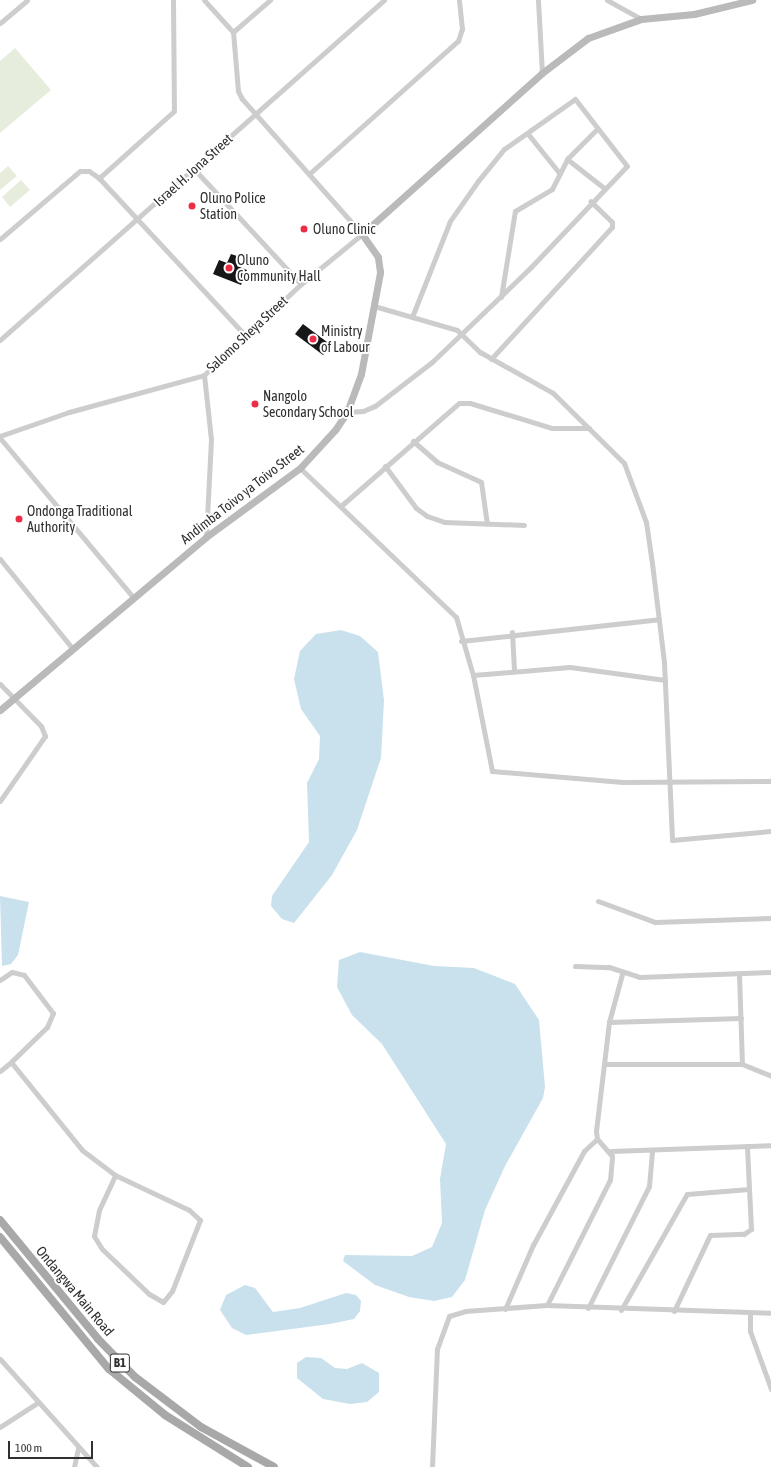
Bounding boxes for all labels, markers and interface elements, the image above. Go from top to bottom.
street label: Israel H. Jona Street [150,130,236,210]
place label: Oluno Police Station [200,190,266,222]
marker: Oluno Police Station [187,201,197,211]
place label: Oluno Clinic [313,221,375,237]
marker: Oluno Clinic [298,223,310,235]
place label: Oluno Community Hall [237,252,321,284]
marker: Oluno Community Hall [224,263,234,273]
street label: Salomo Sheya Street [203,292,291,376]
place label: Ministry of Labour [321,323,369,356]
marker: Ministry of Labour [308,334,318,344]
place label: Nangolo Secondary School [263,388,353,420]
marker: Nangolo Secondary School [250,399,260,409]
street label: Andimba Toivo ya Toivo Street [177,441,307,547]
place label: Ondonga Traditional Authority [27,503,133,536]
marker: Ondonga Traditional Authority [14,514,24,524]
street label: Ondangwa Main Road [33,1243,117,1339]
road number: B1 [109,1352,131,1374]
scale bar [10,1433,95,1459]
text: 100 m [15,1441,42,1455]

